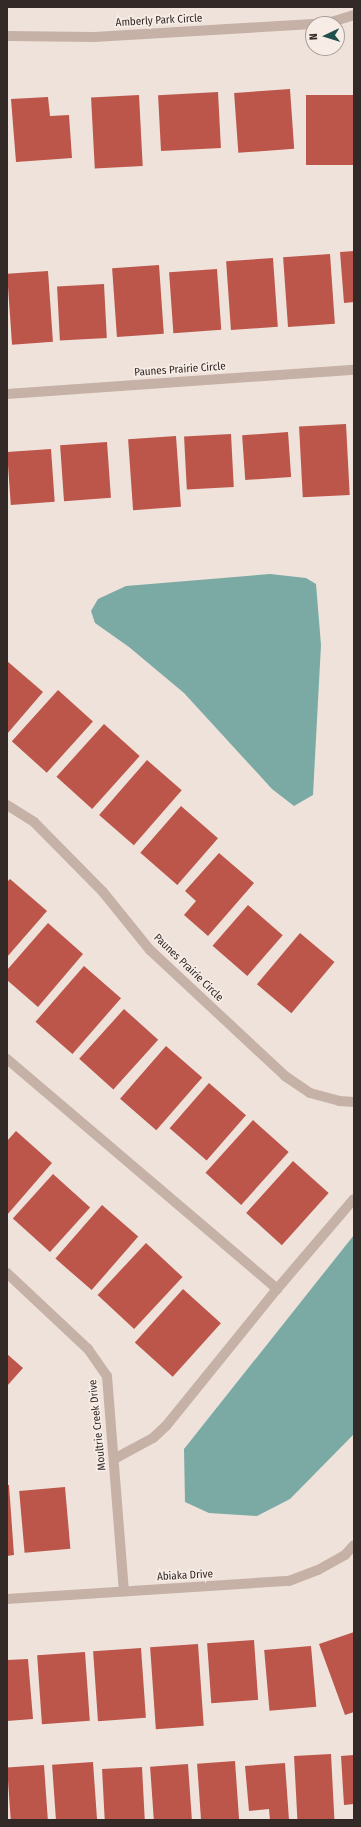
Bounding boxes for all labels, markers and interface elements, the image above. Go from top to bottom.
street label: Amberly Park Circle [115,12,203,30]
north arrow [305,16,345,56]
text: N [307,33,320,41]
street label: Paunes Prairie Circle [134,360,226,380]
street label: Paunes Prairie Circle [150,931,226,1005]
street label: Moultrie Creek Drive [87,1379,109,1471]
street label: Abiaka Drive [157,1568,213,1584]

